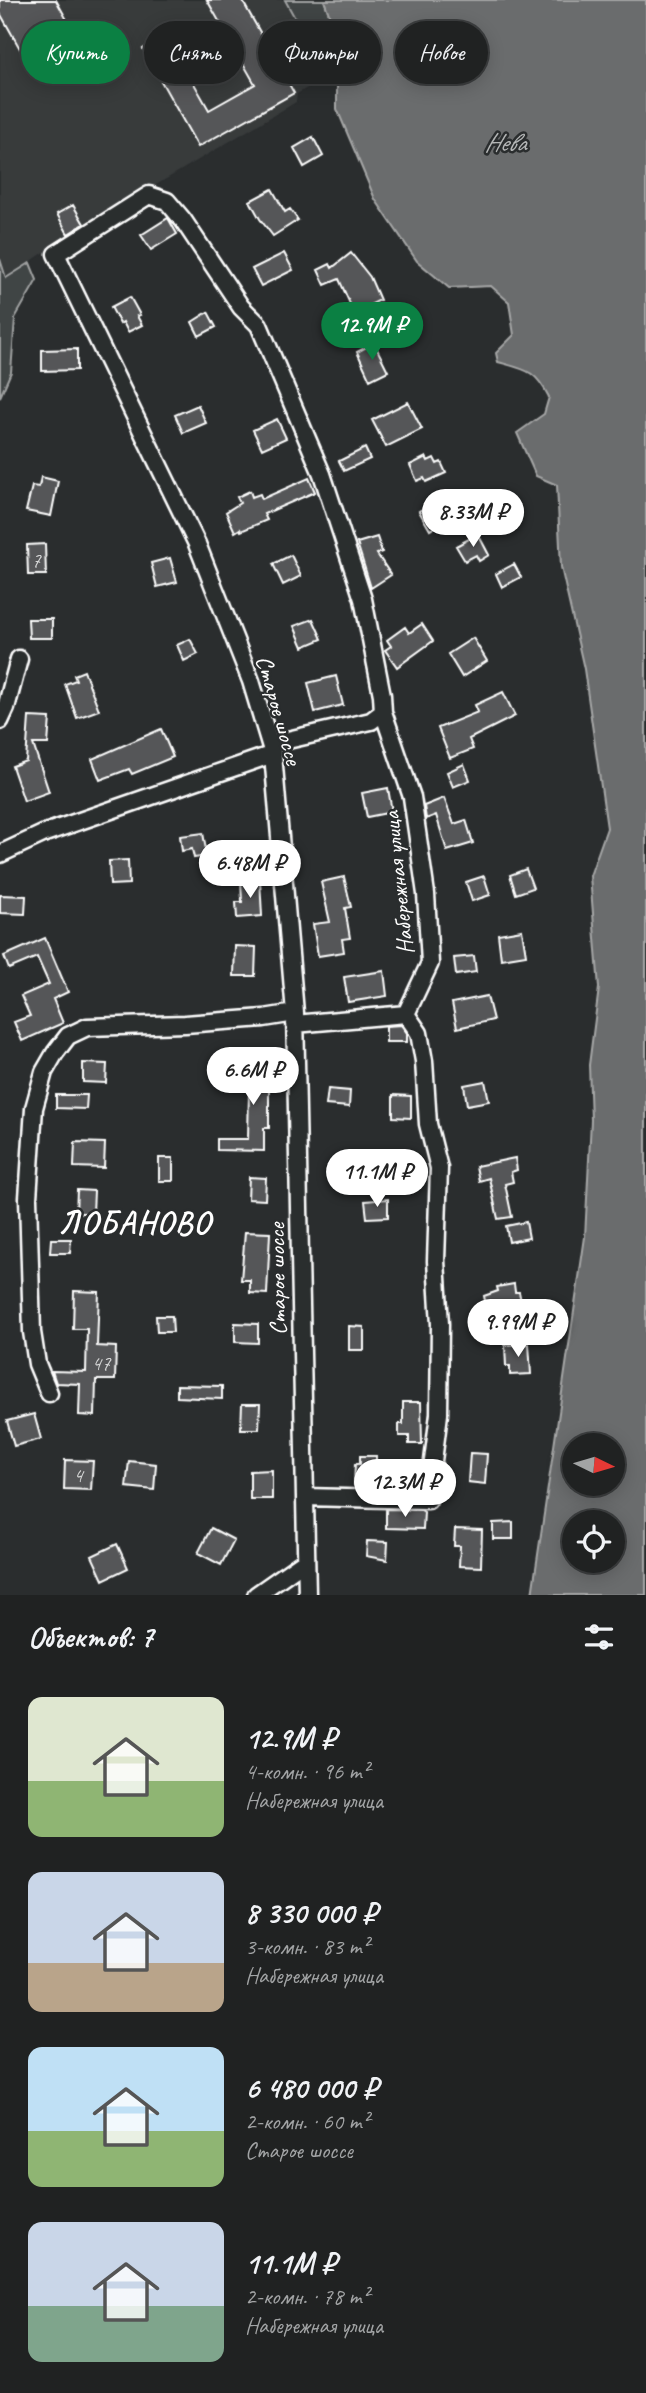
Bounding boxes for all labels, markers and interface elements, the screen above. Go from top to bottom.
chip: Купить [21,21,130,84]
chip: Снять [144,21,244,84]
chip: Фильтры [258,21,381,84]
chip: Новое [395,21,488,84]
water label: Нева [484,126,528,159]
pin: 12.9M ₽ [307,302,437,362]
text: 12.9M ₽ [337,310,407,339]
pin: 8.33M ₽ [408,490,538,549]
text: 8.33M ₽ [438,497,508,526]
house number: 7 [31,547,42,573]
street label: Старое шоссе [249,652,310,770]
street label: Набережная улица [375,808,420,956]
pin: 6.48M ₽ [185,841,315,900]
text: 6.48M ₽ [215,848,285,877]
pin: 6.6M ₽ [196,1048,310,1107]
text: 6.6M ₽ [223,1055,283,1084]
pin: 11.1M ₽ [312,1150,442,1209]
text: 11.1M ₽ [342,1157,412,1186]
district label: ЛОБАНОВО [58,1202,214,1243]
street label: Старое шоссе [261,1220,293,1335]
pin: 9.99M ₽ [453,1300,583,1359]
text: 9.99M ₽ [483,1307,553,1336]
house number: 47 [92,1350,112,1376]
north arrow [562,1433,625,1496]
map controls [562,1433,625,1573]
pin: 12.3M ₽ [340,1460,470,1519]
house number: 4 [73,1462,85,1488]
text: 12.3M ₽ [370,1467,440,1496]
button: locate [562,1510,625,1573]
text: Объектов: 7 [28,1618,153,1656]
icon: filters [580,1618,618,1656]
text: 12.9M ₽ [245,1719,336,1757]
icon: home [84,1725,168,1809]
text: 4-комн. · 96 m² [245,1757,369,1786]
text: Набережная улица [245,1786,383,1815]
text: 8 330 000 ₽ [245,1894,377,1932]
icon: home [84,1900,168,1984]
text: 3-комн. · 83 m² [245,1932,369,1961]
text: Набережная улица [245,1961,383,1990]
text: 6 480 000 ₽ [245,2069,377,2107]
icon: home [84,2075,168,2159]
text: 2-комн. · 60 m² [245,2107,369,2136]
text: Старое шоссе [245,2136,353,2165]
text: 11.1M ₽ [245,2244,336,2282]
icon: home [84,2250,168,2334]
text: 2-комн. · 78 m² [245,2282,369,2311]
text: Набережная улица [245,2311,383,2340]

